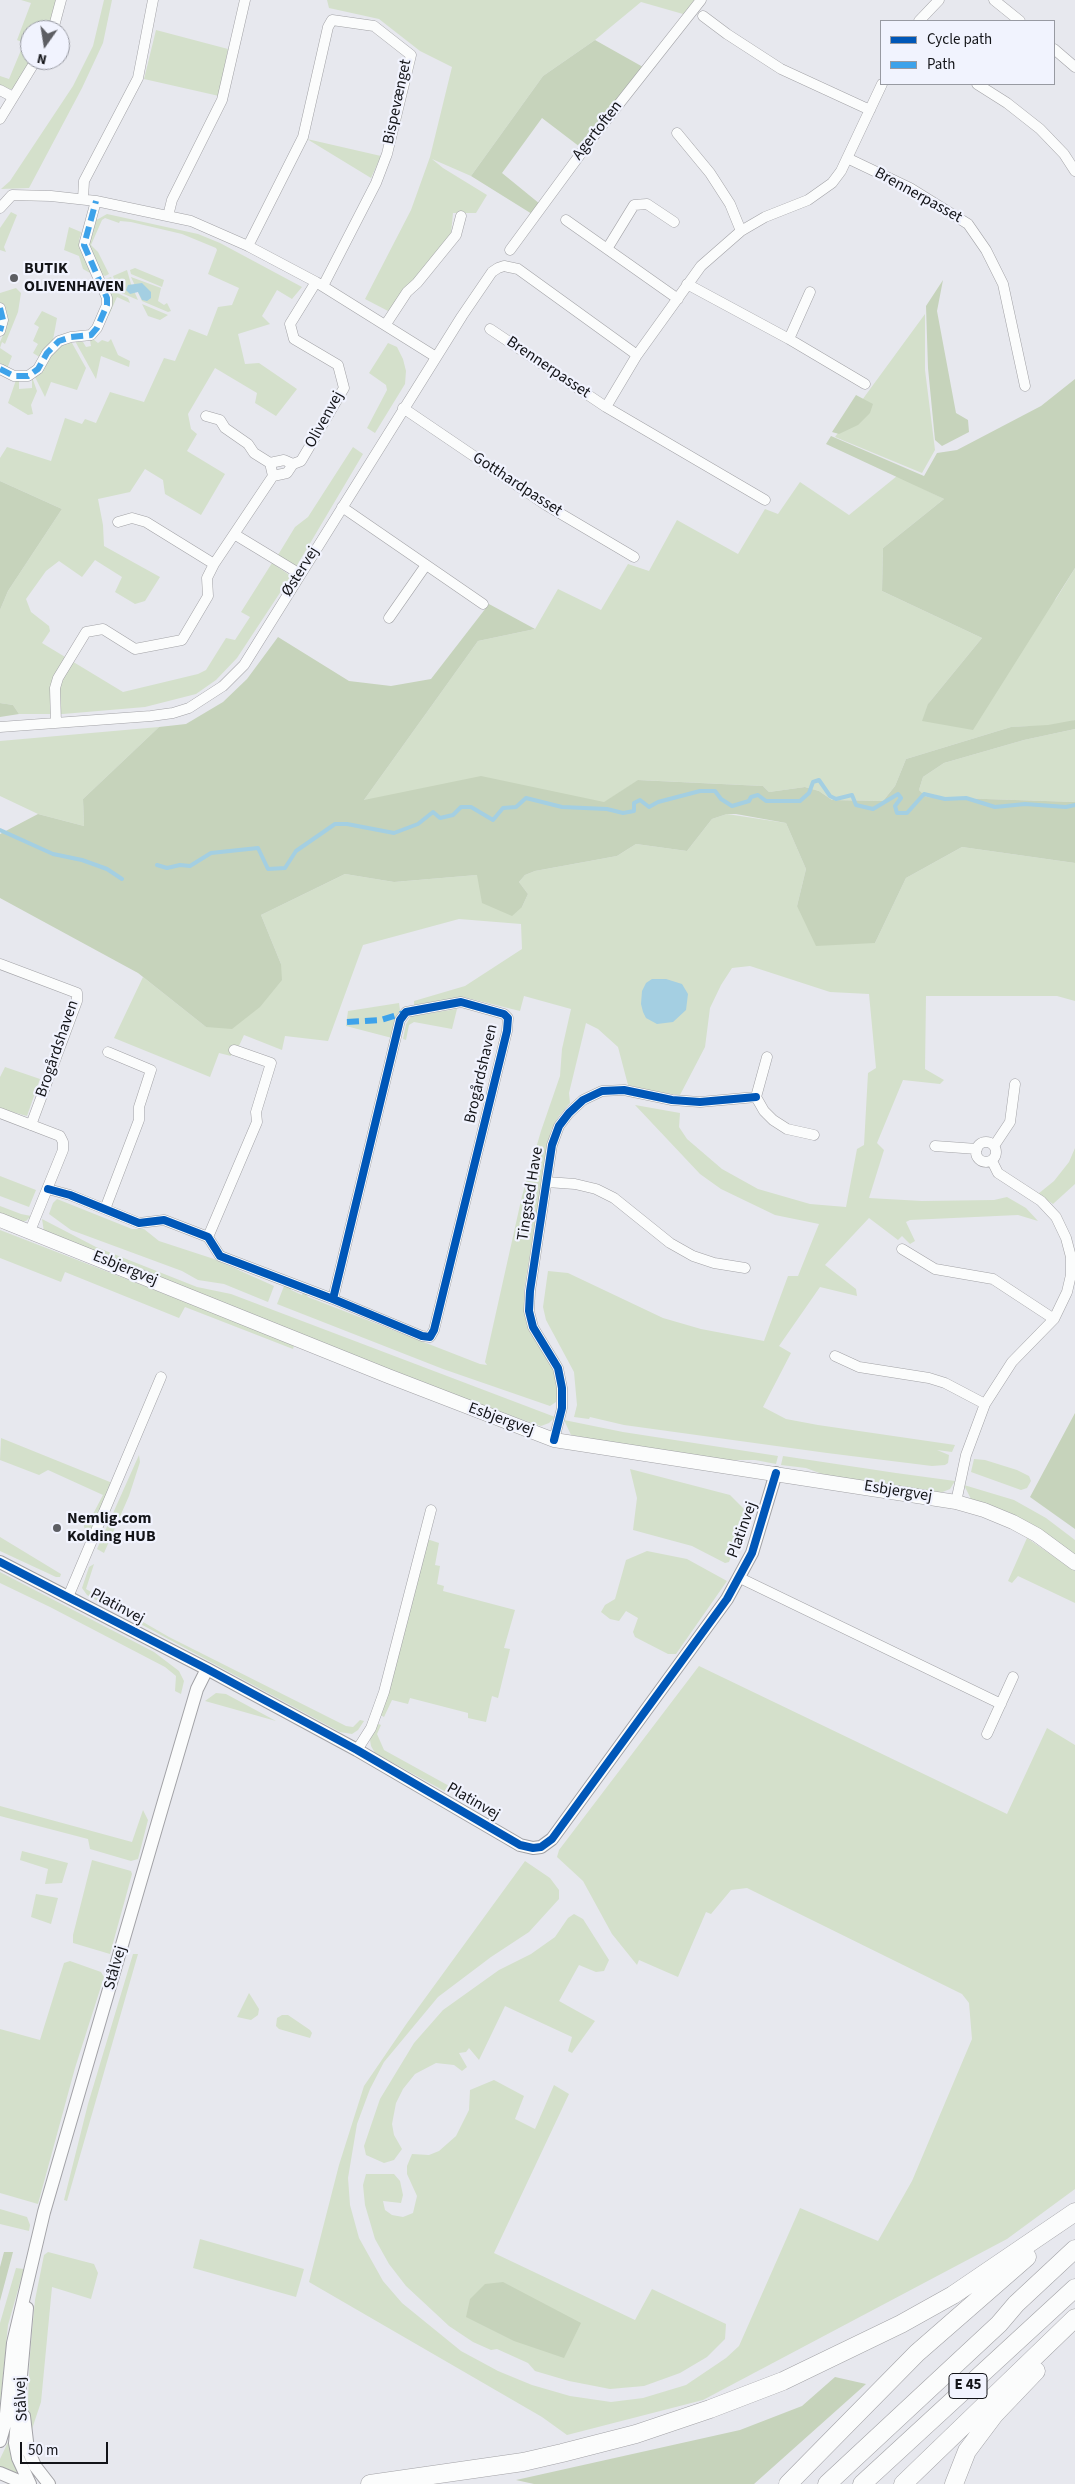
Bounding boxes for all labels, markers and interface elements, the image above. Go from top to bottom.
north arrow [20,20,70,70]
legend [880,20,1055,85]
text: Cycle path [927,29,992,50]
text: N [35,48,49,69]
text: Path [927,54,955,75]
street label: Bispevænget [380,58,416,146]
street label: Agertoften [569,98,627,164]
street label: Brennerpasset [871,164,965,228]
place label: BUTIK OLIVENHAVEN [24,259,124,297]
marker: BUTIK OLIVENHAVEN [8,272,20,284]
street label: Brennerpasset [502,333,594,403]
street label: Olivenvej [302,388,348,452]
street label: Gotthardpasset [469,449,565,521]
street label: Østervej [278,543,324,601]
street label: Brogårdshaven [32,998,84,1100]
street label: Brogårdshaven [461,1023,503,1125]
street label: Tingsted Have [514,1146,548,1242]
street label: Esbjergvej [90,1247,160,1291]
street label: Esbjergvej [465,1399,537,1441]
street label: Esbjergvej [863,1477,933,1507]
street label: Platinvej [724,1499,762,1561]
place label: Nemlig.com Kolding HUB [67,1509,156,1547]
marker: Nemlig.com Kolding HUB [51,1522,63,1534]
street label: Platinvej [87,1585,147,1629]
street label: Platinvej [443,1779,503,1825]
street label: Stålvej [101,1944,131,1992]
road number: E 45 [949,2374,987,2398]
street label: Stålvej [11,2376,33,2422]
scale bar [22,2432,110,2464]
text: 50 m [28,2440,58,2461]

